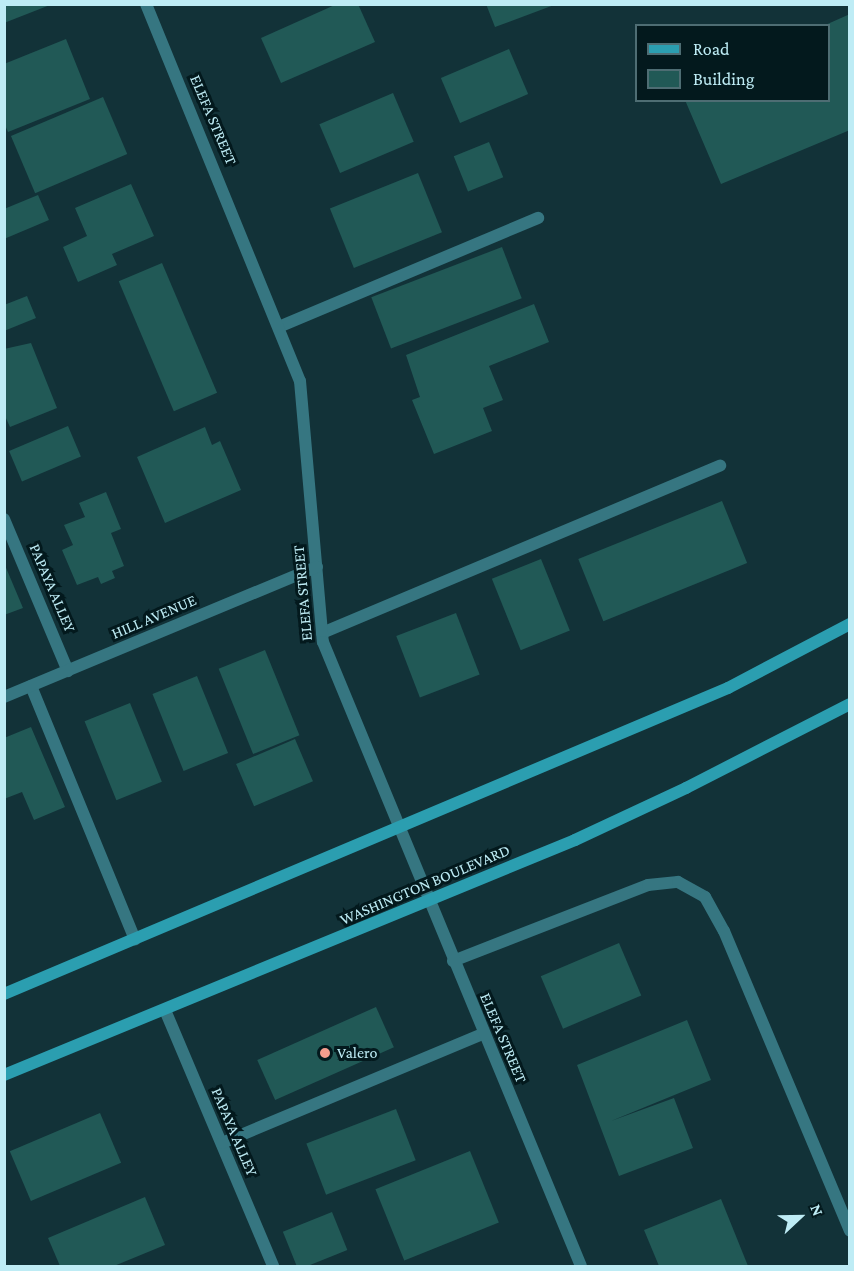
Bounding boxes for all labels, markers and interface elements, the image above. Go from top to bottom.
legend [635,24,830,102]
text: Road [693,39,730,59]
text: Building [693,69,754,89]
street label: ELEFA STREET [185,72,241,168]
street label: PAPAYA ALLEY [25,541,79,635]
street label: ELEFA STREET [289,544,317,642]
street label: HILL AVENUE [109,590,199,644]
street label: WASHINGTON BOULEVARD [337,840,513,930]
street label: ELEFA STREET [475,990,531,1086]
place label: Valero [337,1043,377,1063]
marker: Valero [318,1046,332,1060]
street label: PAPAYA ALLEY [207,1085,261,1179]
north arrow [770,1187,830,1247]
text: N [807,1202,827,1218]

